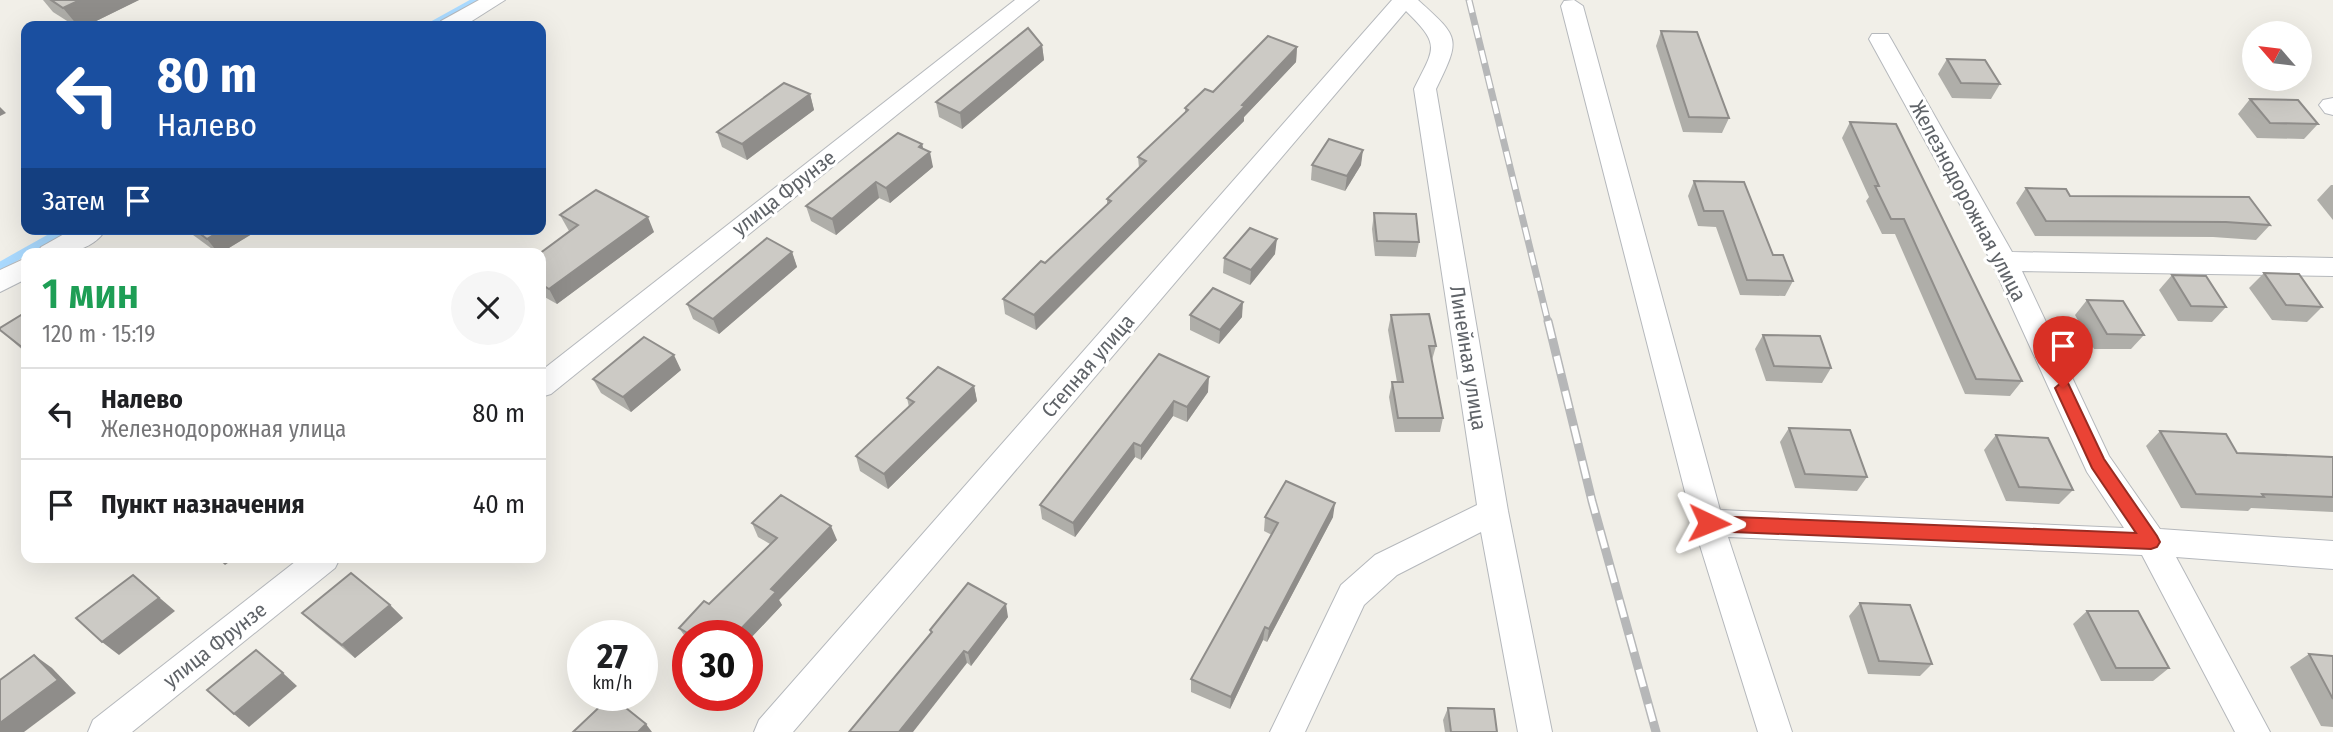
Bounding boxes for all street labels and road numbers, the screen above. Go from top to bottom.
street label: Железнодорожная улица [1904,96,2032,306]
street label: улица Фрунзе [727,144,841,242]
street label: Линейная улица [1444,284,1492,432]
street label: Степная улица [1036,309,1140,423]
street label: улица Фрунзе [158,596,272,694]

